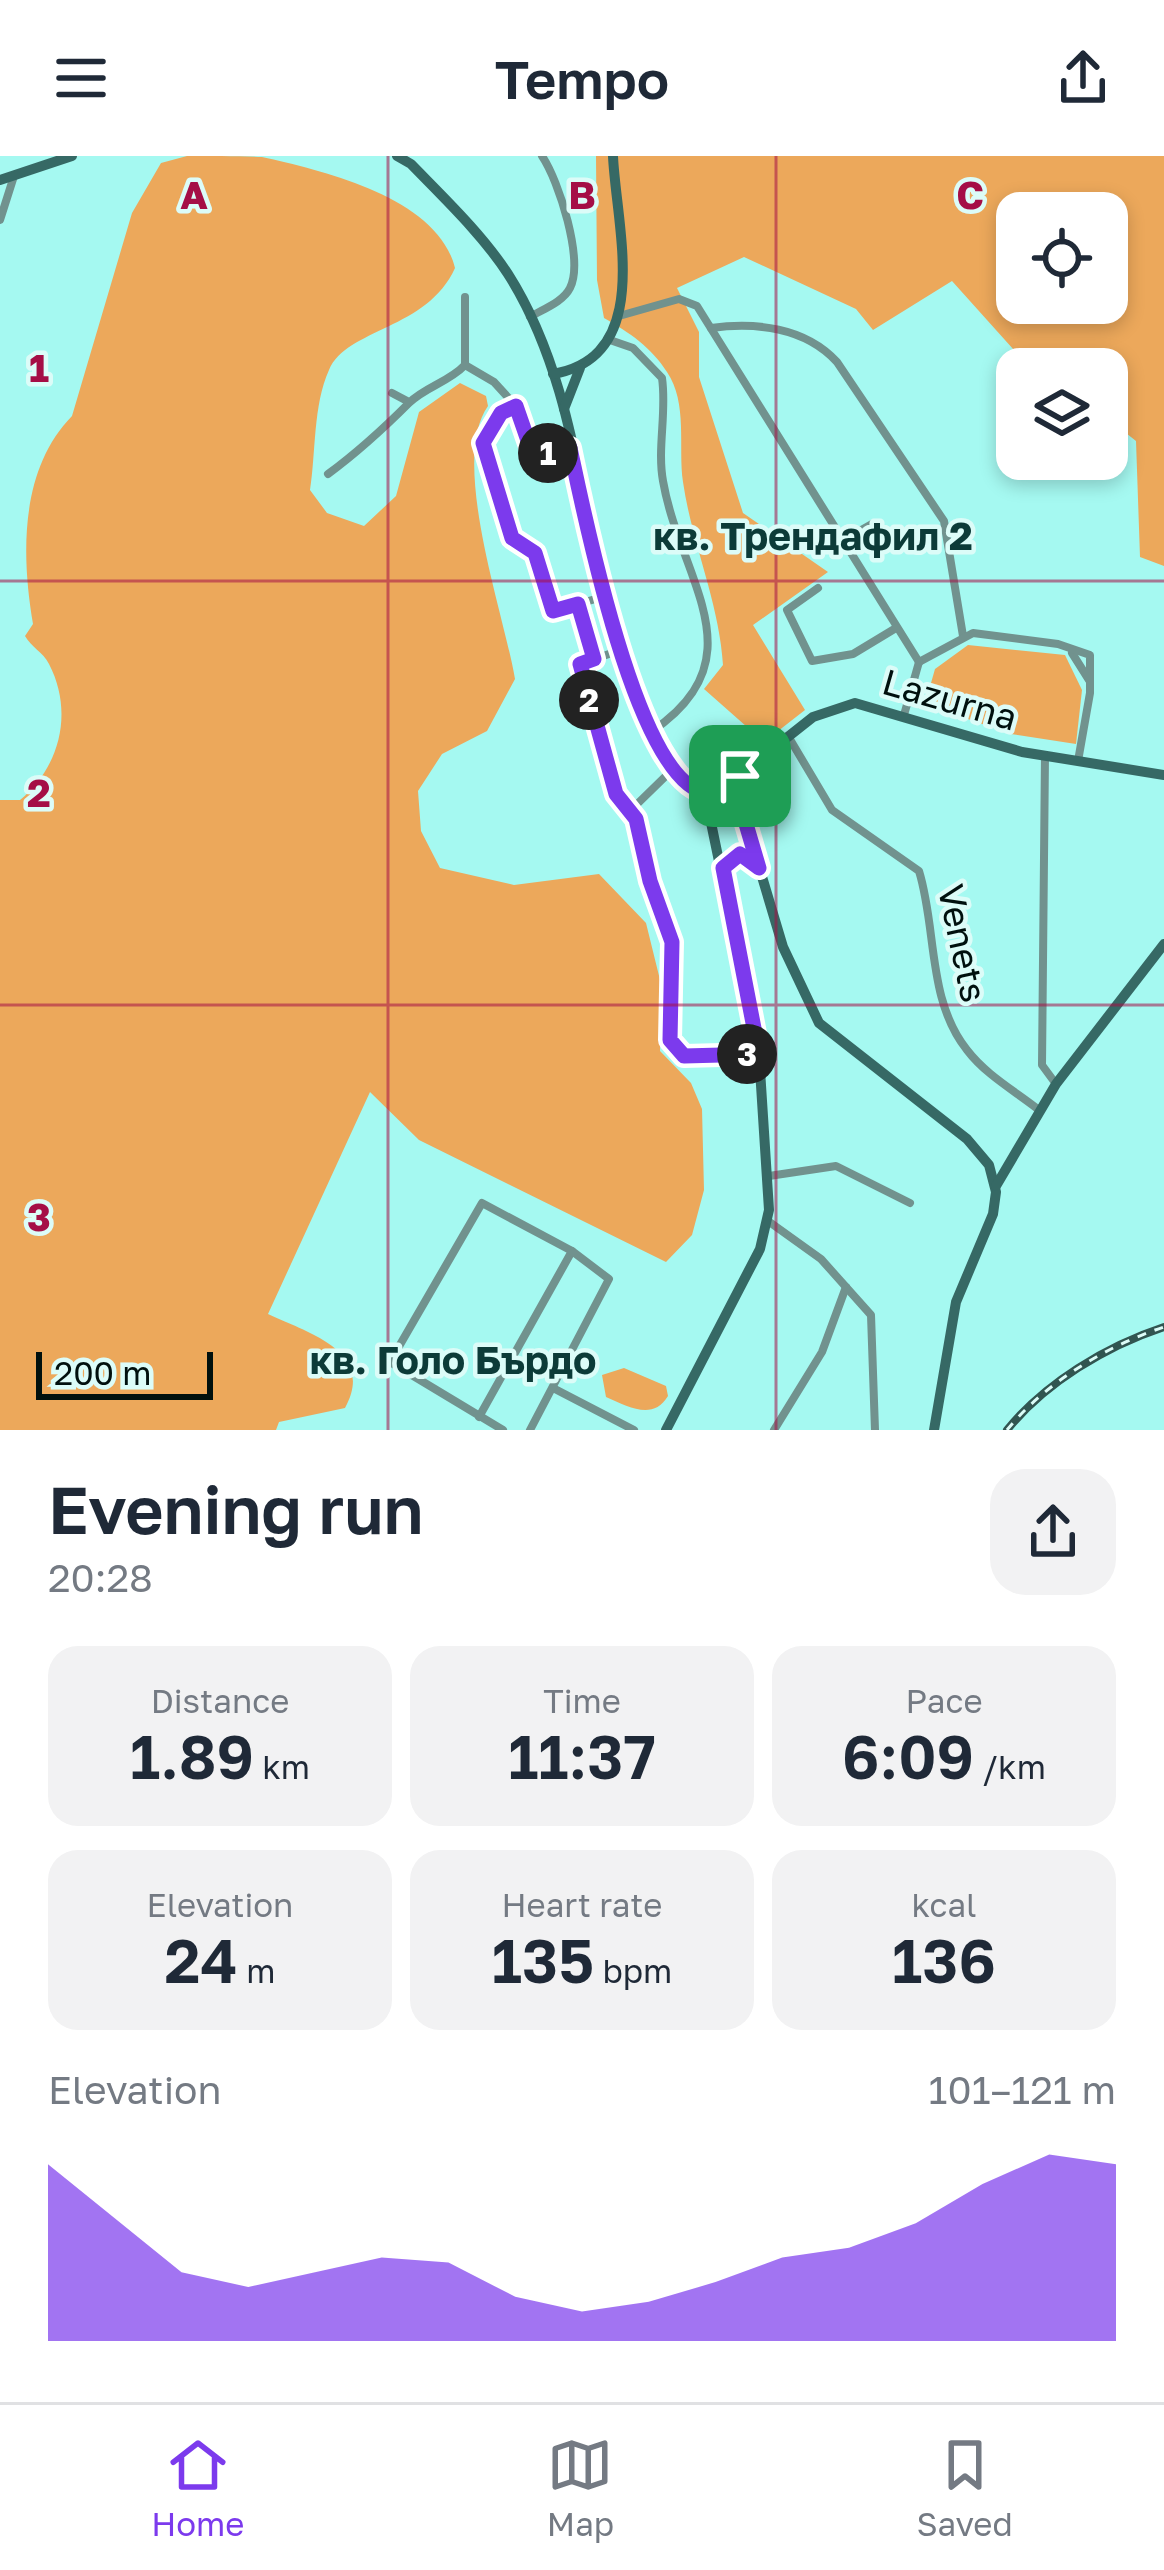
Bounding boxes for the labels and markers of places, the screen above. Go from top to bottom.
pin: 1 [518,423,578,483]
pin: 2 [559,670,619,730]
pin [689,725,791,827]
pin: 3 [717,1024,777,1084]

